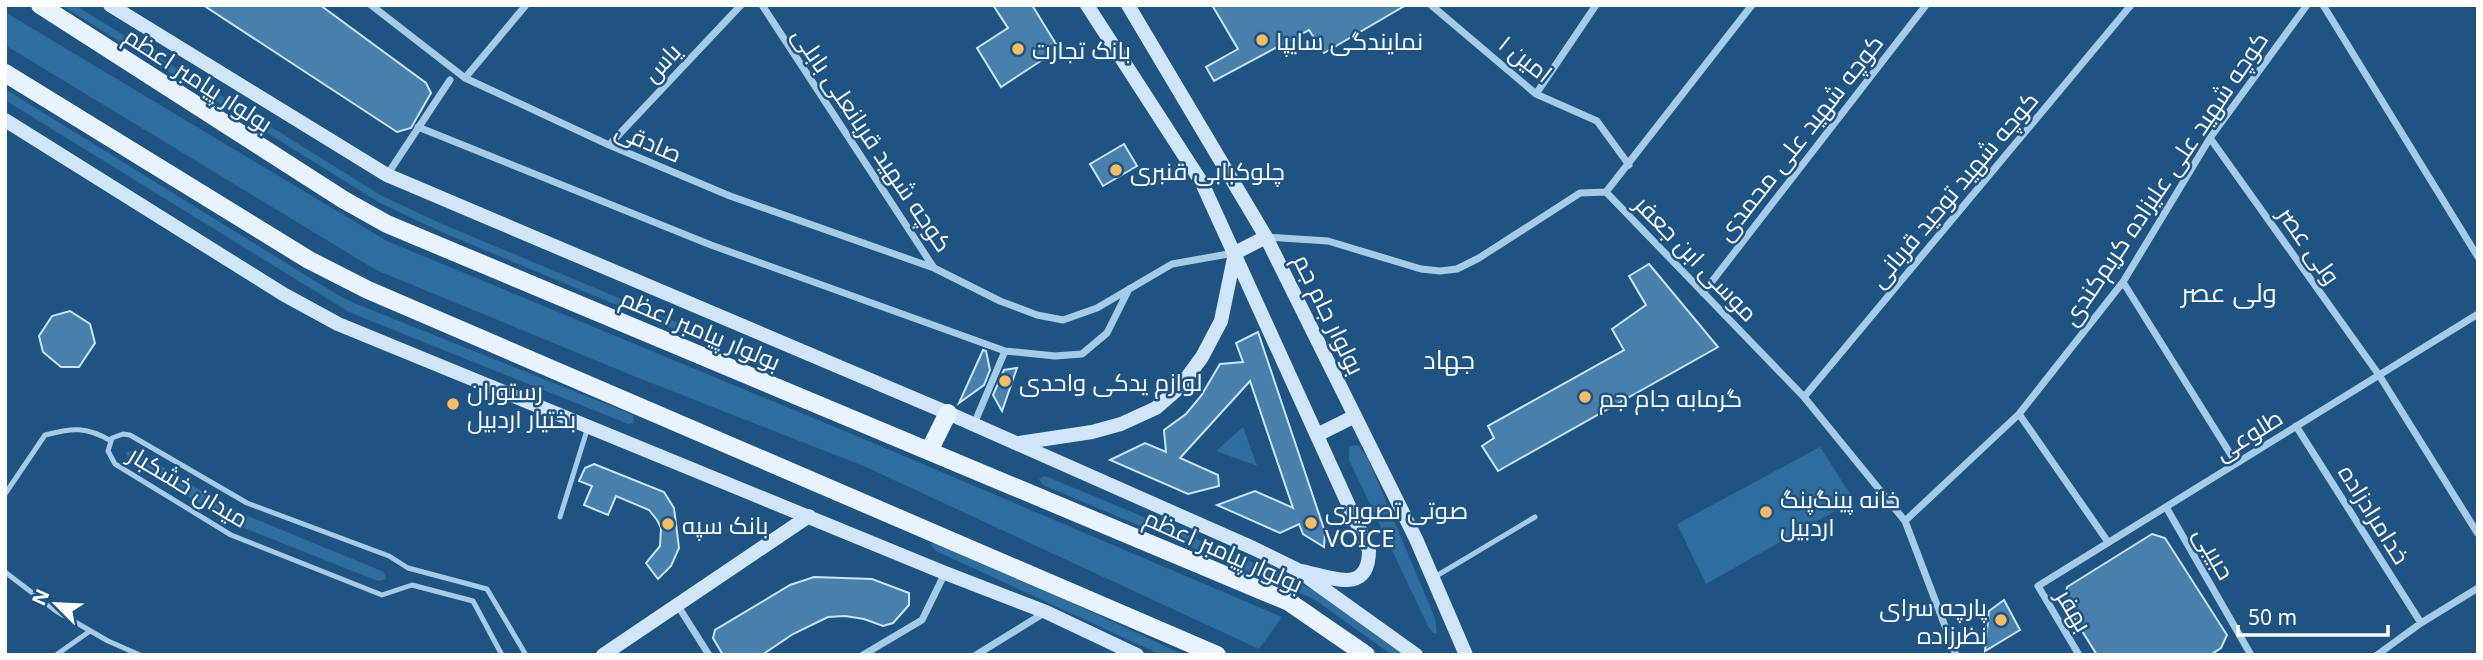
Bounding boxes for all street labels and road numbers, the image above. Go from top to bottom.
street label: بولوار پیامبر اعظم [118,19,280,140]
street label: کوچه شهید قربانعلی بابلی [785,20,961,258]
street label: کوچه شهید علی علیزاده کریم‌کندی [2053,24,2276,332]
street label: امین ۱ [1492,27,1560,89]
street label: کوچه شهید علی محمدی [1708,27,1891,248]
street label: یاس [634,35,688,89]
street label: کوچه شهید توحید قربانی [1861,84,2046,295]
street label: صادقی [611,112,687,170]
street label: موسی ابن جعفر [1627,186,1766,328]
street label: ولی عصر [2270,198,2349,291]
street label: بولوار جام جم [1286,248,1373,380]
street label: بولوار پیامبر اعظم [616,280,786,378]
street label: طلوعی [2208,400,2288,468]
street label: میدان خشکبار [121,436,255,535]
street label: خدامرادزاده [2331,458,2419,570]
street label: بولوار پیامبر اعظم [1139,500,1309,601]
street label: حبیبی [2187,521,2243,585]
street label: بهفر [2048,581,2101,638]

